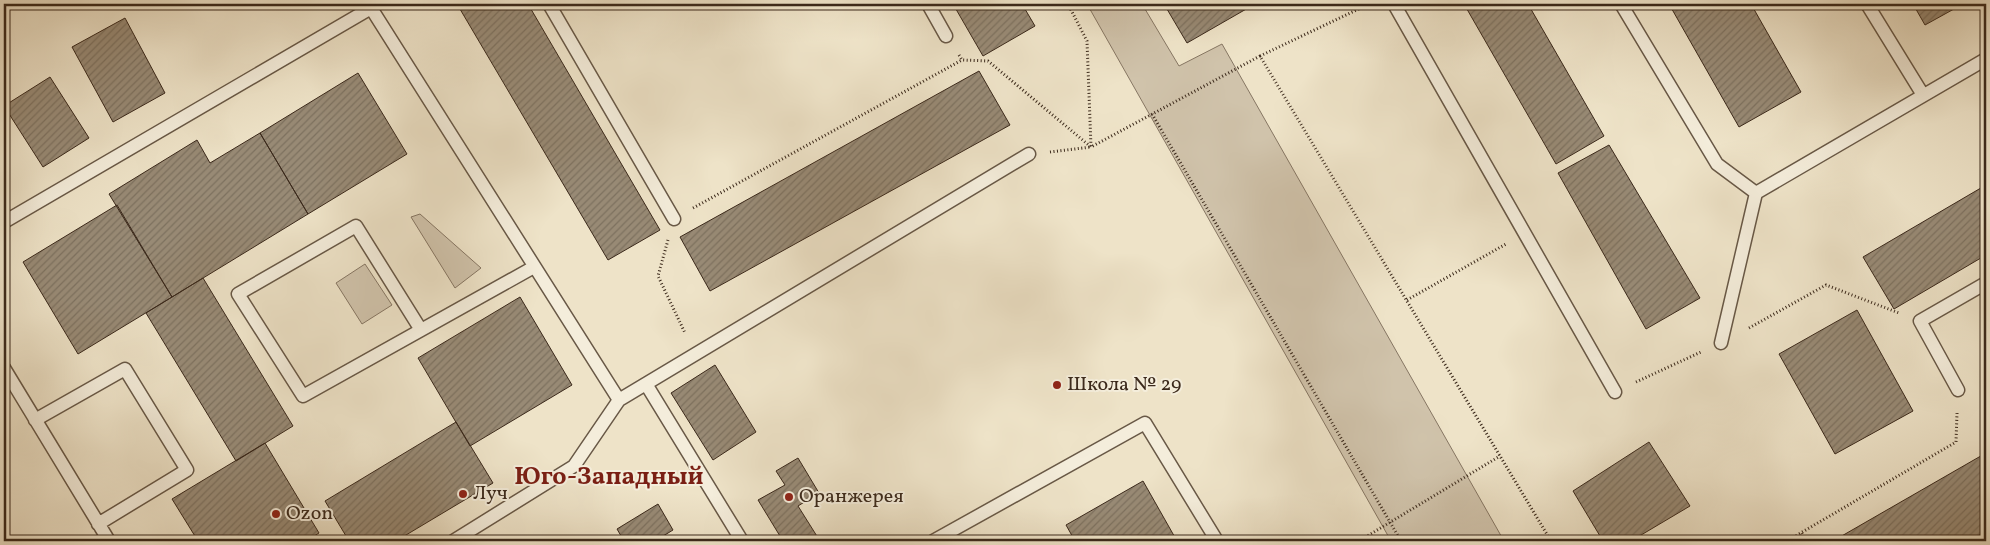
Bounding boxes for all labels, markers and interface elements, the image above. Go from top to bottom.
place label: Школа № 29 [1067,371,1181,399]
marker: Школа № 29 [1051,379,1063,391]
district label: Юго-Западный [514,460,704,495]
place label: Луч [473,480,508,508]
place label: Оранжерея [799,483,904,511]
marker: Луч [457,488,469,500]
marker: Оранжерея [783,491,795,503]
place label: Ozon [286,500,333,528]
marker: Ozon [270,508,282,520]

